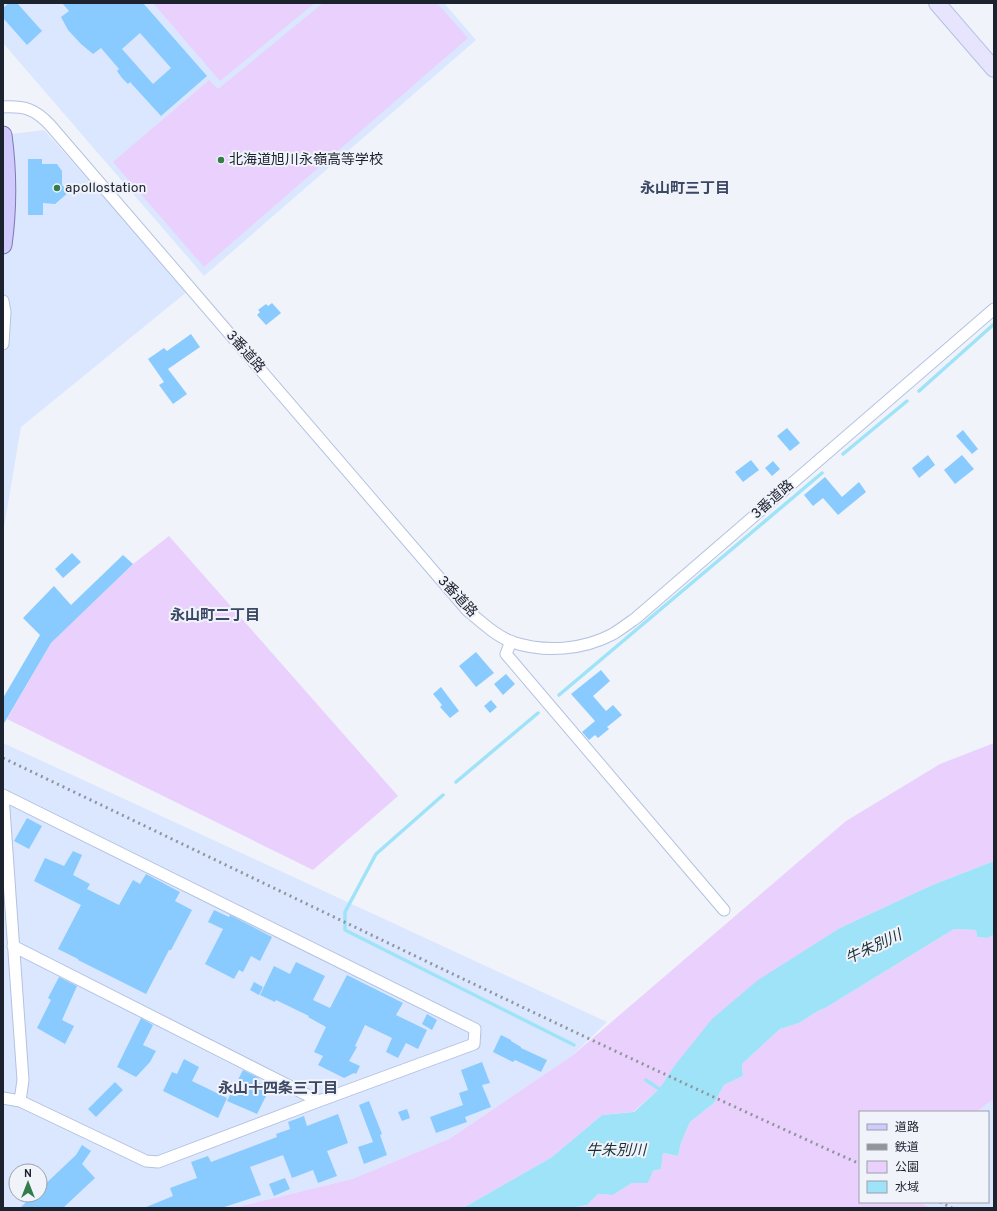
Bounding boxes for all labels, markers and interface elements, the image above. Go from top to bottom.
place label: 北海道旭川永嶺高等学校 [229,151,383,169]
marker: 北海道旭川永嶺高等学校 [216,155,226,165]
place label: apollostation [65,180,146,197]
district label: 永山町三丁目 [640,180,730,199]
marker: apollostation [52,183,62,193]
street label: 3番道路 [222,327,268,377]
street label: 3番道路 [748,477,798,523]
street label: 3番道路 [434,573,480,621]
district label: 永山町二丁目 [170,607,260,626]
water label: 牛朱別川 [843,926,907,969]
district label: 永山十四条三丁目 [218,1080,338,1099]
legend [859,1111,989,1203]
text: 道路 [895,1120,919,1136]
text: 鉄道 [895,1140,919,1156]
water label: 牛朱別川 [586,1142,648,1161]
text: 公園 [895,1160,919,1176]
north arrow [8,1163,48,1203]
text: N [24,1167,32,1181]
text: 水域 [895,1180,919,1196]

